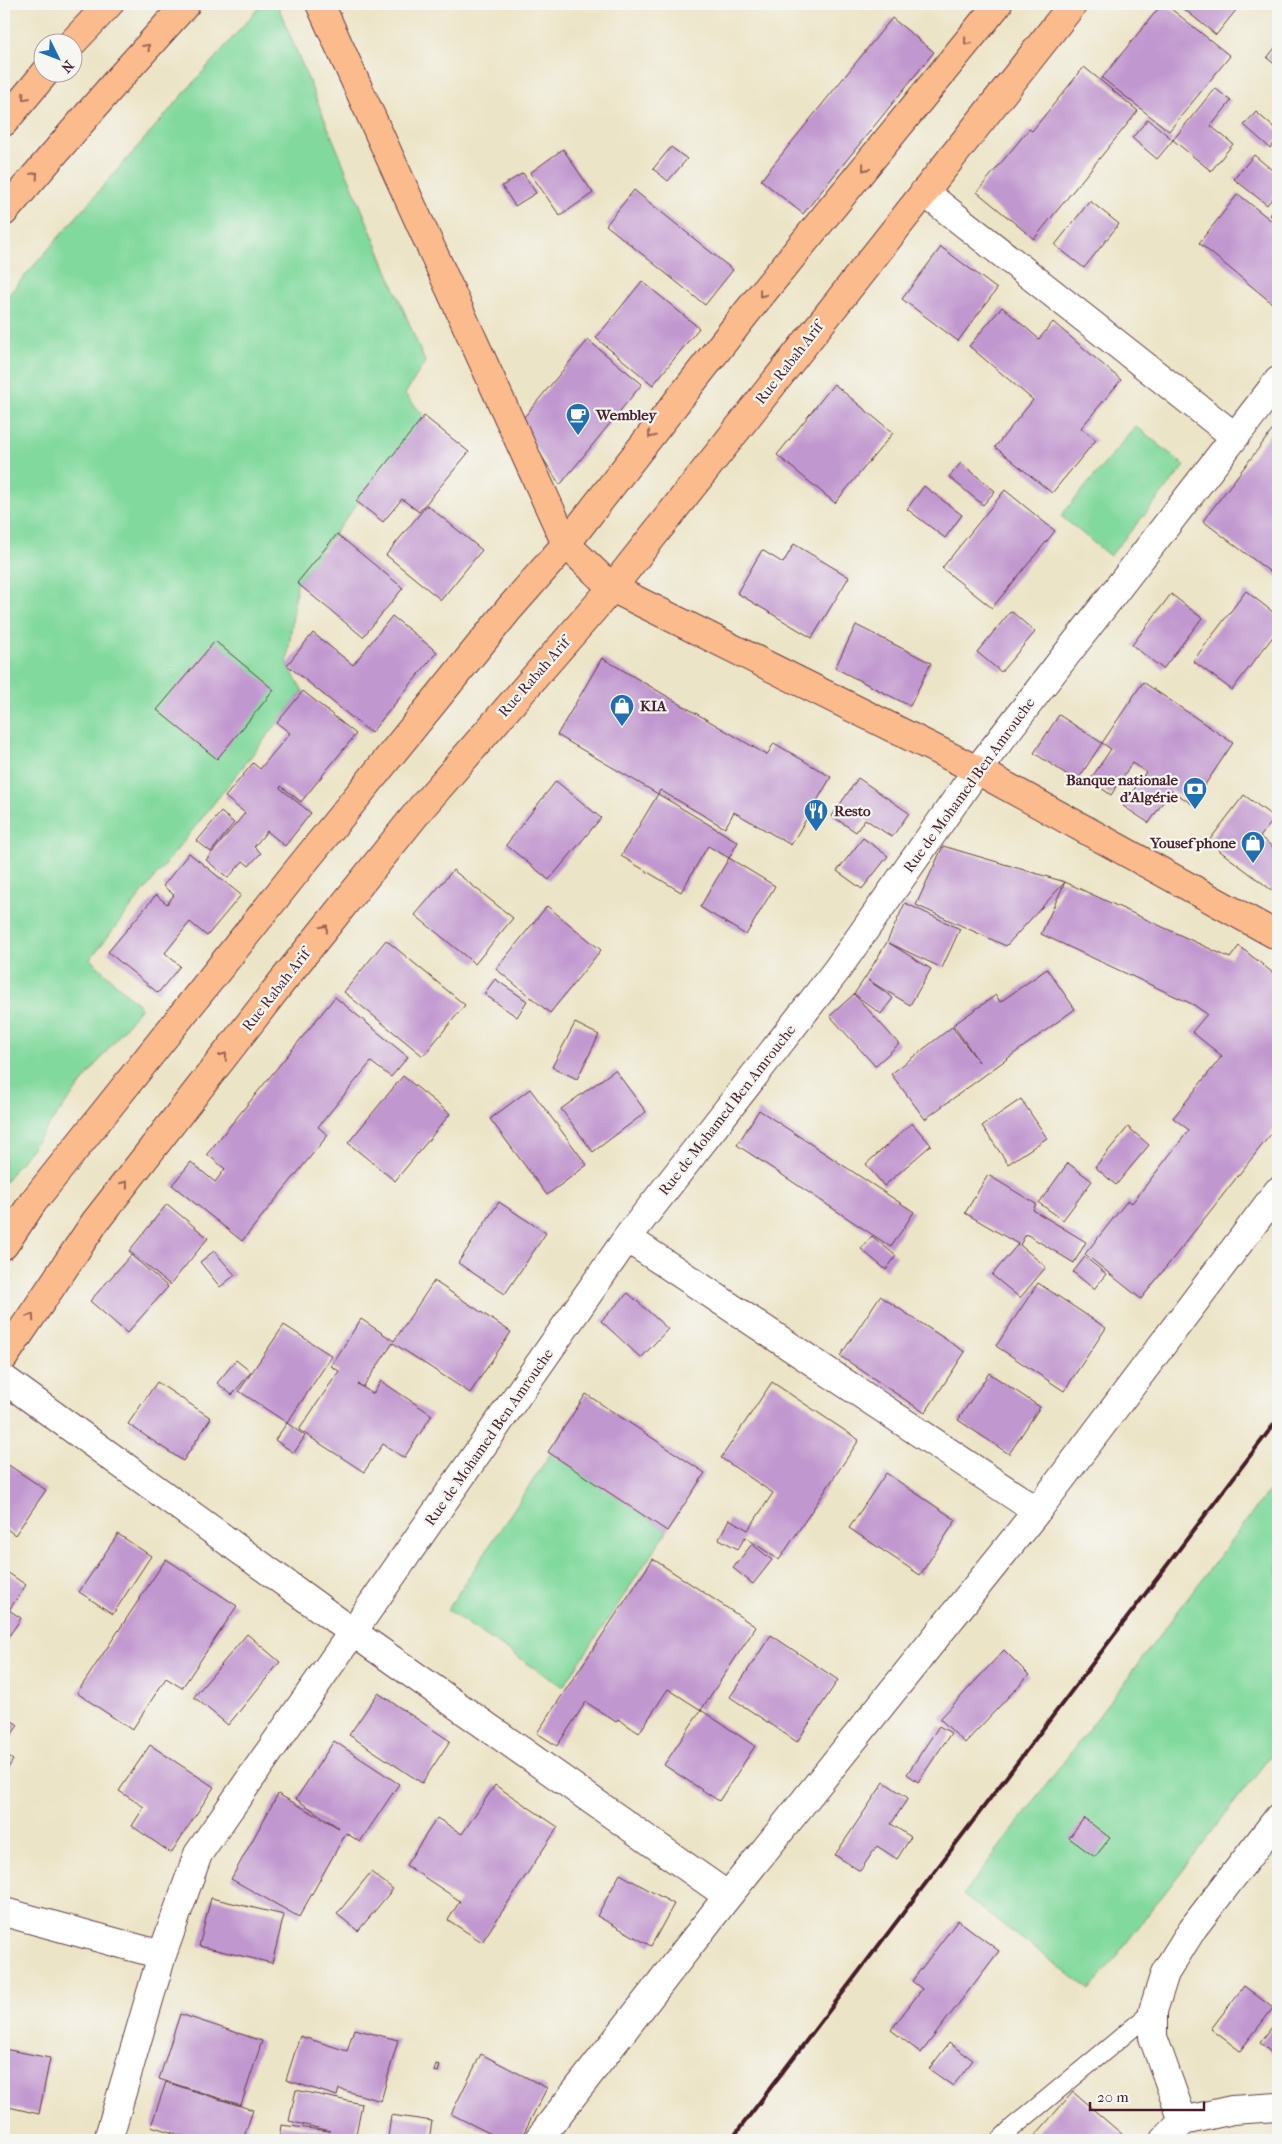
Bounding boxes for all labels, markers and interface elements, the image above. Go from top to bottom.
north arrow [32,32,82,82]
one-way arrow [964,36,973,45]
one-way arrow [141,44,150,53]
text: N [57,57,77,76]
one-way arrow [22,92,31,101]
one-way arrow [861,162,870,171]
one-way arrow [30,172,39,181]
one-way arrow [759,288,768,297]
street label: Rue Rabah Arif [751,316,829,408]
cafe icon: Wembley [565,402,591,436]
place label: Wembley [595,406,658,424]
one-way arrow [648,429,657,439]
street label: Rue Rabah Arif [495,631,575,721]
shop icon: KIA [609,693,635,727]
street label: Rue de Mohamed Ben Amrouche [899,694,1039,876]
place label: KIA [640,697,668,715]
place label: Banque nationale d'Algérie [1066,771,1179,806]
bank icon: Banque nationale d'Algérie [1182,776,1208,810]
restaurant icon: Resto [803,798,829,832]
place label: Resto [834,802,871,820]
shop icon: Yousef phone [1240,830,1266,864]
place label: Yousef phone [1149,834,1237,852]
one-way arrow [319,925,327,934]
street label: Rue Rabah Arif [238,943,316,1035]
street label: Rue de Mohamed Ben Amrouche [655,1021,800,1199]
one-way arrow [219,1053,227,1062]
one-way arrow [119,1181,127,1190]
one-way arrow [25,1313,34,1323]
street label: Rue de Mohamed Ben Amrouche [421,1345,557,1529]
scale bar [1090,2079,1203,2111]
text: 20 m [1097,2088,1129,2106]

